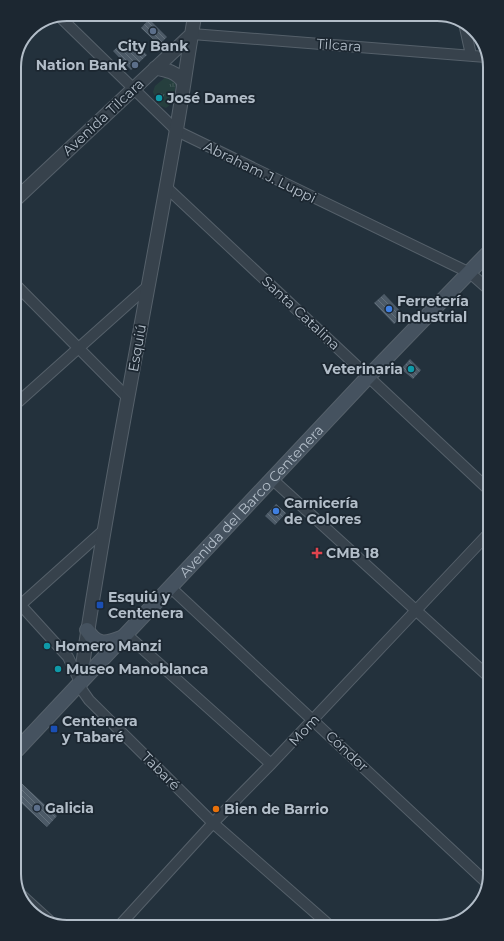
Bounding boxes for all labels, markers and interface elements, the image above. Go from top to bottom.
marker: City Bank [148,26,158,36]
street label: Tilcara [316,34,362,56]
place label: City Bank [118,37,189,55]
place label: Nation Bank [36,56,128,74]
marker: Nation Bank [130,60,140,70]
street label: Avenida Tilcara [58,75,148,159]
place label: José Dames [166,89,256,107]
marker: José Dames [154,93,164,103]
street label: Abraham J. Luppi [201,137,319,207]
street label: Santa Catalina [258,272,344,354]
place label: Ferretería Industrial [397,292,469,326]
marker: Ferretería Industrial [384,304,394,314]
street label: Esquiú [124,323,150,373]
place label: Veterinaria [321,360,403,378]
marker: Veterinaria [406,364,416,374]
street label: Avenida del Barco Centenera [175,421,327,581]
place label: Carnicería de Colores [284,494,362,528]
marker: Carnicería de Colores [271,506,281,516]
place label: CMB 18 [326,544,379,562]
marker: CMB 18 [311,547,323,559]
place label: Esquiú y Centenera [108,588,184,622]
marker: Esquiú y Centenera [95,600,105,610]
place label: Homero Manzi [55,637,162,655]
marker: Homero Manzi [42,641,52,651]
place label: Museo Manoblanca [66,660,208,678]
marker: Museo Manoblanca [53,664,63,674]
street label: Mom [285,710,323,750]
place label: Centenera y Tabaré [61,712,138,746]
marker: Centenera y Tabaré [49,724,59,734]
street label: Cóndor [322,727,372,775]
street label: Tabaré [138,748,184,794]
place label: Galicia [45,799,94,817]
place label: Bien de Barrio [224,800,329,818]
marker: Galicia [32,803,42,813]
marker: Bien de Barrio [211,804,221,814]

